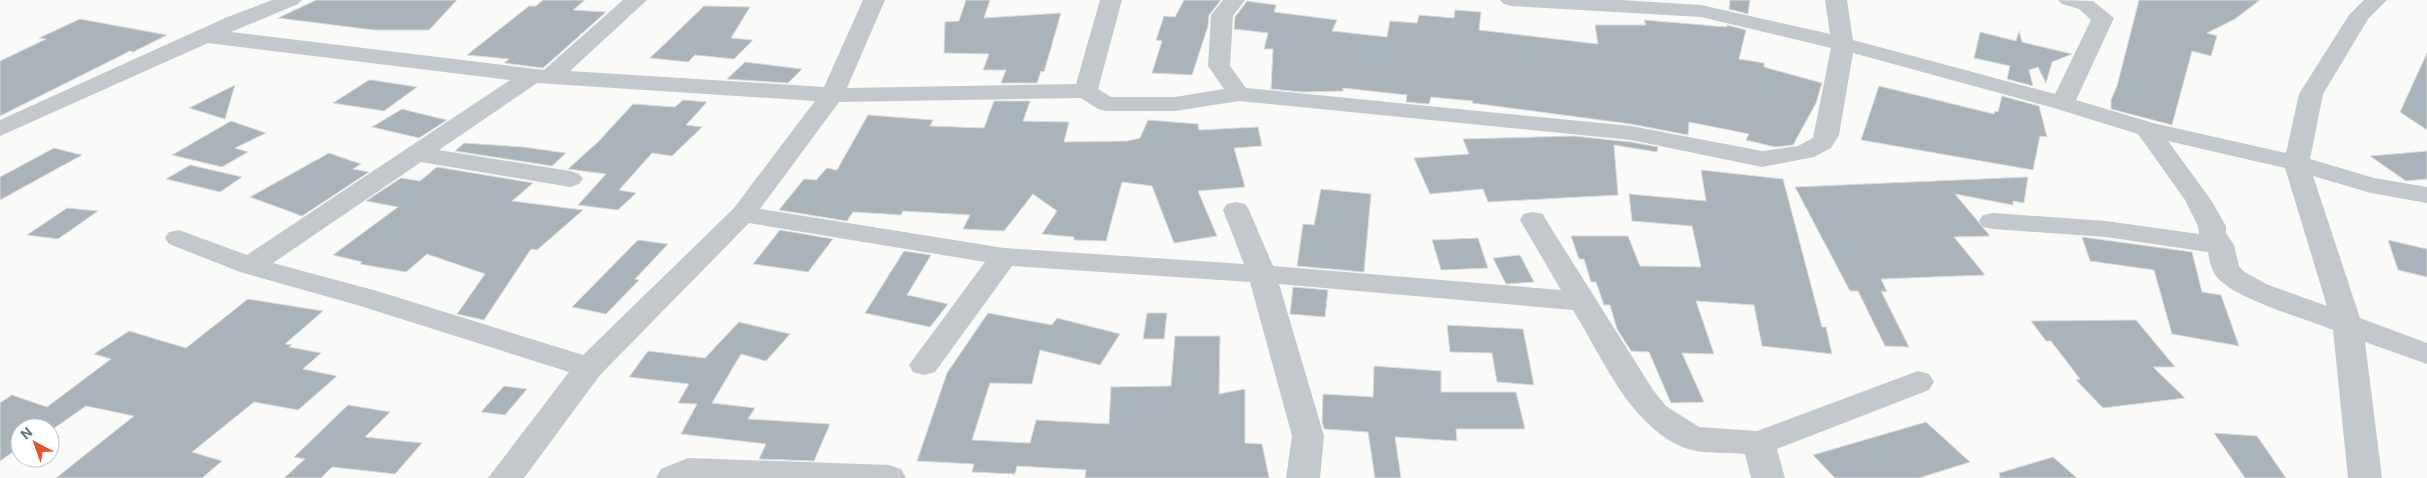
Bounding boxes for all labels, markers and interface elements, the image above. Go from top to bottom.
north arrow [10,418,60,468]
text: N [17,424,35,442]

